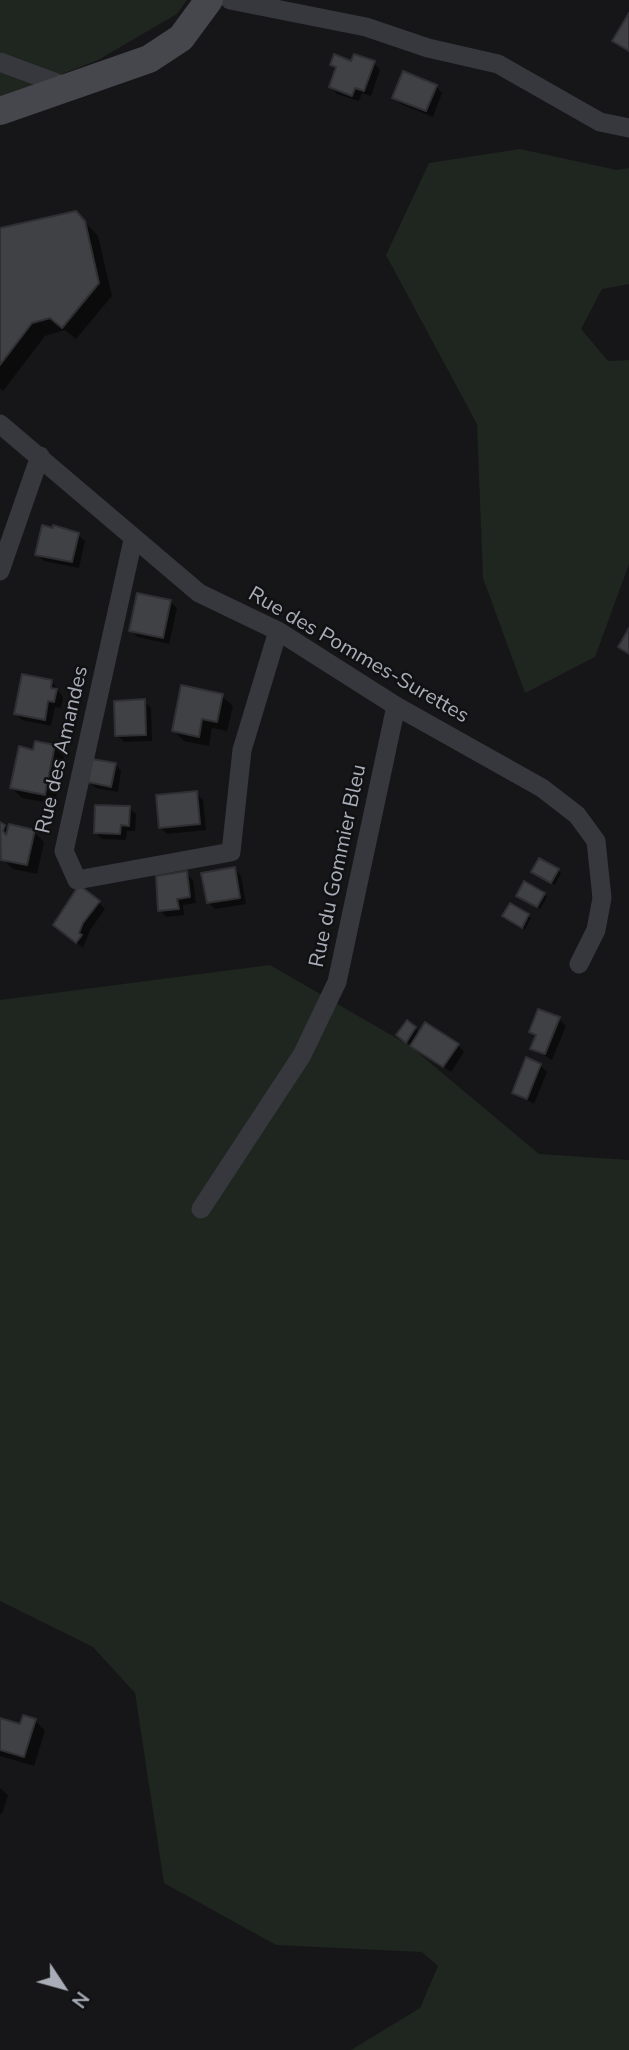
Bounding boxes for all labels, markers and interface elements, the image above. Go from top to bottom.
street label: Rue des Pommes-Surettes [243,582,473,730]
street label: Rue des Amandes [31,664,95,836]
street label: Rue du Gommier Bleu [305,762,373,970]
north arrow [28,1952,98,2022]
text: N [65,1986,95,2013]

